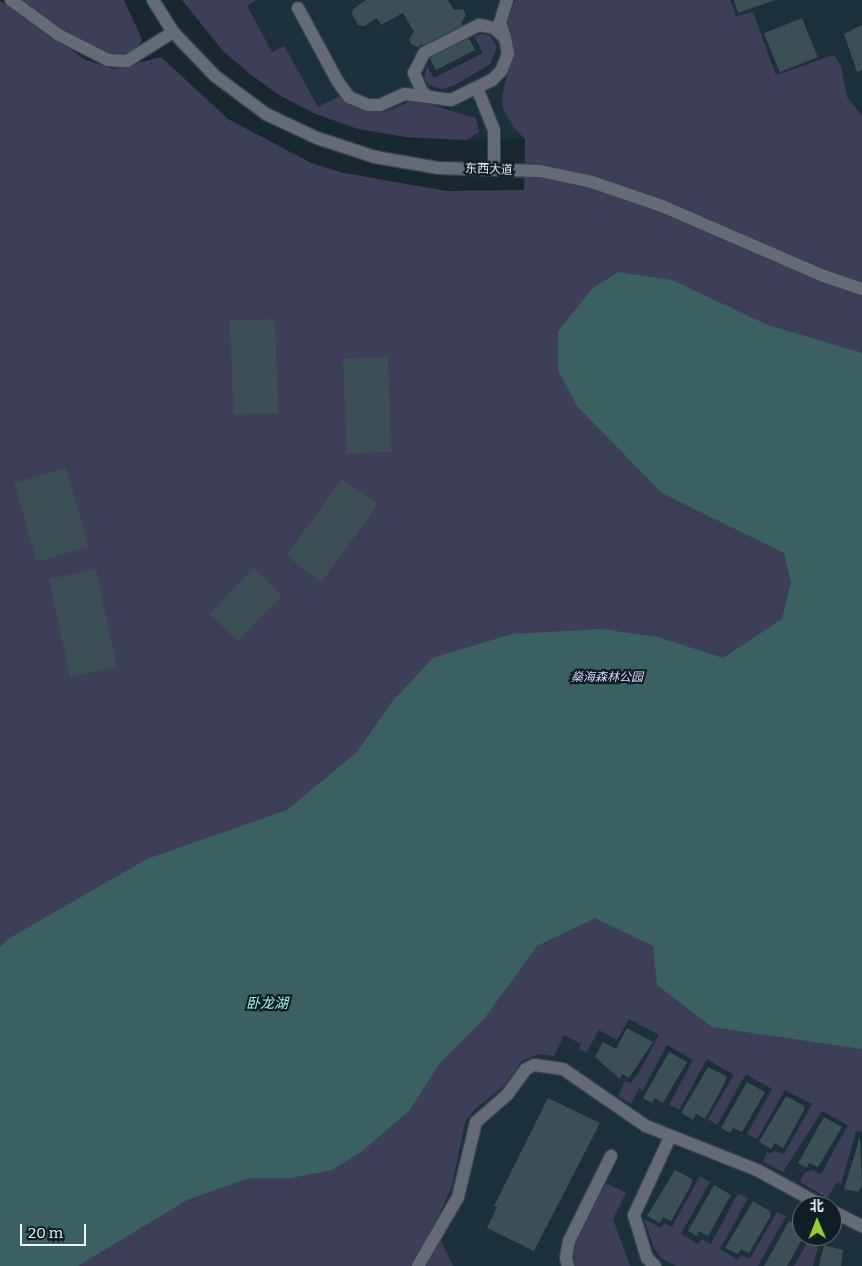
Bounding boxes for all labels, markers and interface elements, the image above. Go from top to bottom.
street label: 东西大道 [465,162,513,178]
park label: 燊海森林公园 [571,671,643,685]
water label: 卧龙湖 [246,996,288,1012]
north arrow [792,1196,842,1246]
text: 北 [810,1198,824,1215]
scale bar [22,1214,89,1246]
text: 20 m [28,1224,63,1242]

